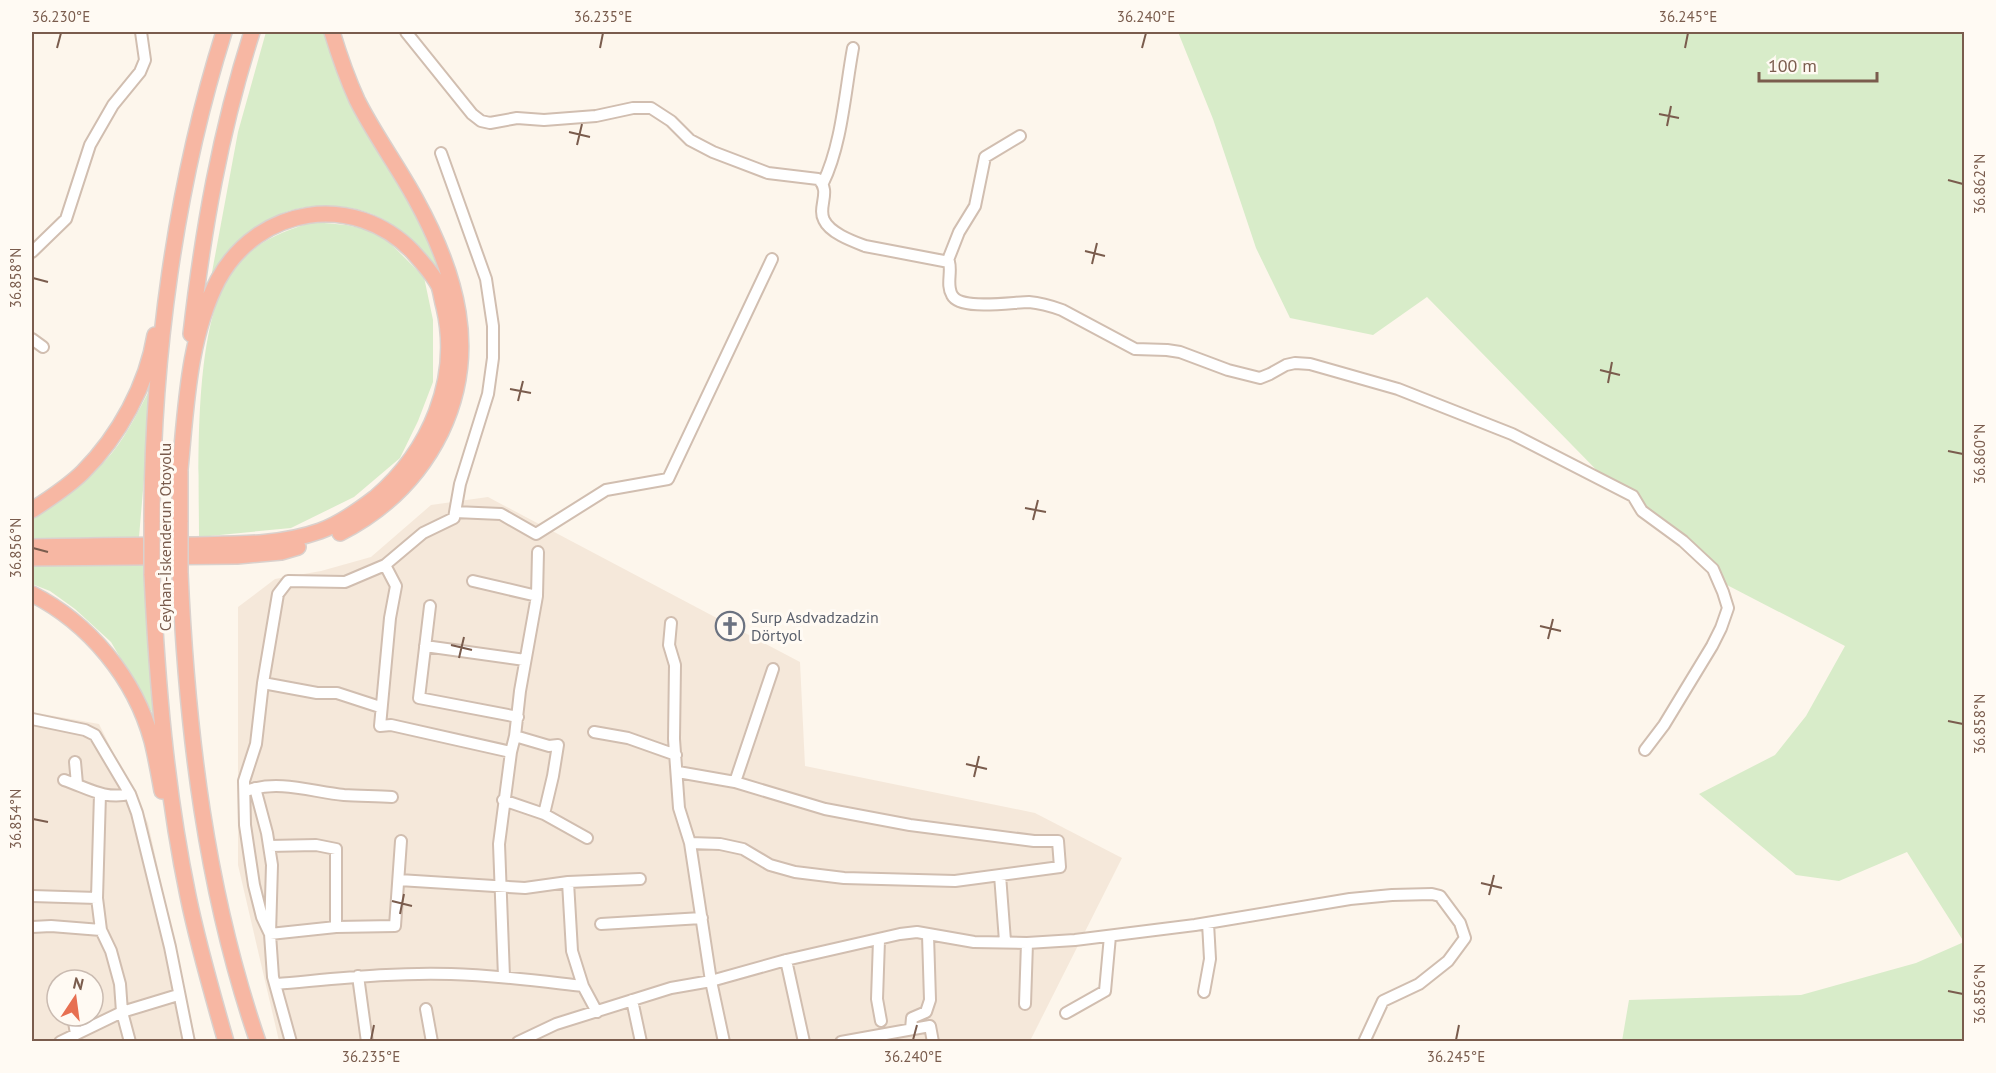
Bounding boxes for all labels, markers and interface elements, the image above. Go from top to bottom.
text: 36.230°E [32,7,90,26]
text: 36.235°E [574,7,632,26]
text: 36.240°E [1117,7,1175,26]
text: 36.245°E [1659,7,1717,26]
scale bar [1759,45,1878,83]
text: 100 m [1768,54,1817,77]
text: 36.862°N [1970,154,1989,214]
text: 36.858°N [6,248,25,308]
text: 36.860°N [1970,424,1989,484]
street label: Ceyhan-İskenderun Otoyolu [155,443,175,631]
text: 36.856°N [6,518,25,578]
place label: Surp Asdvadzadzin Dörtyol [751,607,879,645]
church icon: Surp Asdvadzadzin Dörtyol [714,610,746,642]
text: 36.858°N [1970,694,1989,754]
text: 36.854°N [6,789,25,849]
text: 36.856°N [1970,964,1989,1024]
north arrow [45,968,105,1028]
text: N [71,972,86,994]
text: 36.235°E [342,1047,400,1066]
text: 36.240°E [884,1047,942,1066]
text: 36.245°E [1427,1047,1485,1066]

